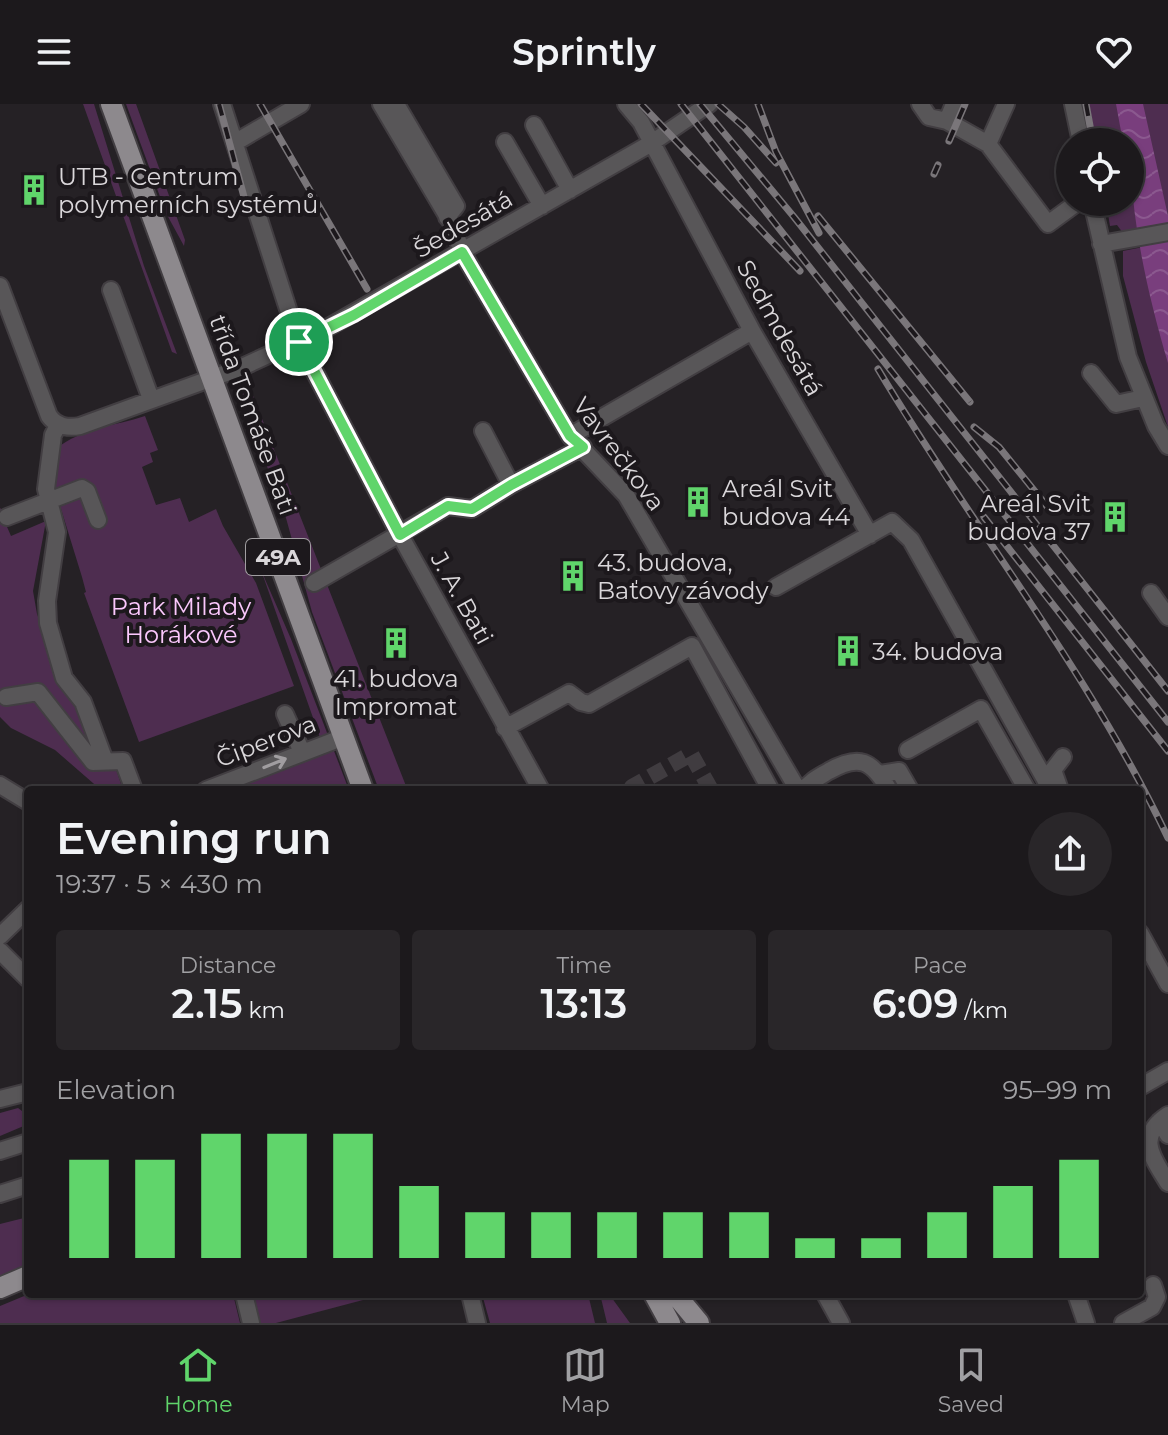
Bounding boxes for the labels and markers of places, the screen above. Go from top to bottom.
place label: UTB - Centrum polymerních systémů [58,162,318,219]
building icon: UTB - Centrum polymerních systémů [17,173,51,207]
pin [265,308,333,376]
place label: Areál Svit budova 44 [722,474,850,531]
building icon: Areál Svit budova 44 [681,485,715,519]
place label: Areál Svit budova 37 [967,489,1091,546]
building icon: Areál Svit budova 37 [1098,500,1132,534]
place label: 43. budova, Baťovy závody [597,548,768,605]
building icon: 43. budova, Baťovy závody [556,559,590,593]
building icon: 41. budova Impromat [379,626,413,660]
building icon: 34. budova [831,634,865,668]
place label: 34. budova [872,637,1003,666]
place label: 41. budova Impromat [333,664,459,721]

